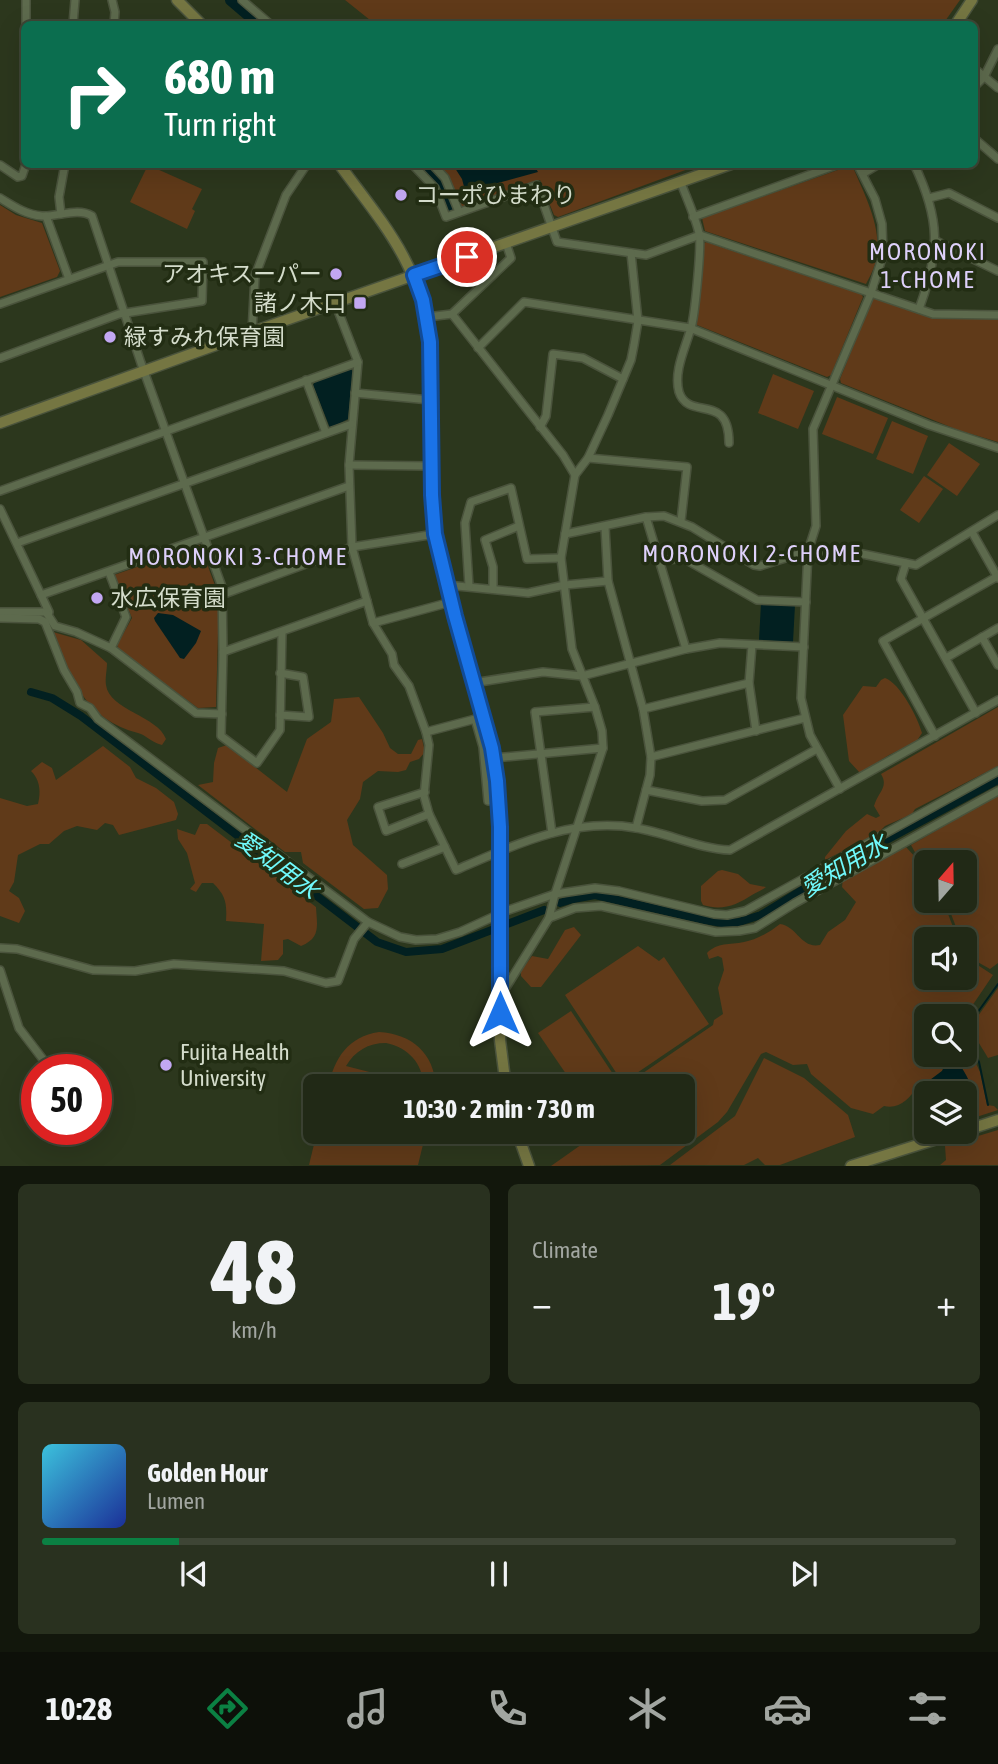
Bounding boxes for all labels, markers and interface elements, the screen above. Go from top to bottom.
text: 680 m [164,48,275,104]
icon: right [49,49,140,140]
text: Turn right [164,106,277,143]
place label: コーポひまわり [415,182,576,208]
marker: コーポひまわり [393,187,409,203]
pin [437,227,497,287]
icon: arrive [448,238,486,276]
district label: MORONOKI 1-CHOME [869,238,987,293]
place label: アオキスーパー [162,261,322,287]
marker: アオキスーパー [328,266,344,282]
place label: 諸ノ木口 [254,290,346,316]
marker: 諸ノ木口 [352,295,368,311]
place label: 緑すみれ保育園 [124,324,285,350]
marker: 緑すみれ保育園 [102,329,118,345]
district label: MORONOKI 2-CHOME [642,540,862,567]
district label: MORONOKI 3-CHOME [128,543,348,570]
place label: 水広保育園 [111,585,226,611]
marker: 水広保育園 [89,590,105,606]
water label: 愛知用水 [231,825,326,906]
water label: 愛知用水 [796,828,894,902]
north arrow [914,850,976,914]
map controls [914,850,977,1144]
button: sound [914,927,977,990]
position arrow [463,976,537,1050]
button: search [914,1004,977,1067]
place label: Fujita Health University [180,1039,290,1091]
speed limit sign: 50 [21,1054,112,1145]
marker: Fujita Health University [158,1057,174,1073]
button: layers [914,1081,977,1144]
text: 10:30 · 2 min · 730 m [403,1094,595,1124]
text: 48 [211,1219,297,1323]
text: Climate [532,1237,598,1263]
text: 19° [712,1271,776,1331]
text: − [532,1281,552,1324]
text: + [936,1281,956,1324]
text: km/h [231,1317,277,1343]
text: Golden Hour [147,1458,267,1488]
text: Lumen [147,1488,205,1514]
icon: previous [175,1555,213,1593]
icon: pause [480,1555,518,1593]
icon: next [785,1555,823,1593]
icon: directions [203,1684,252,1733]
icon: music [343,1684,392,1733]
icon: phone [483,1684,532,1733]
icon: climate [623,1684,672,1733]
icon: car [763,1684,812,1733]
icon: filters [903,1684,952,1733]
text: 10:28 [46,1690,112,1727]

